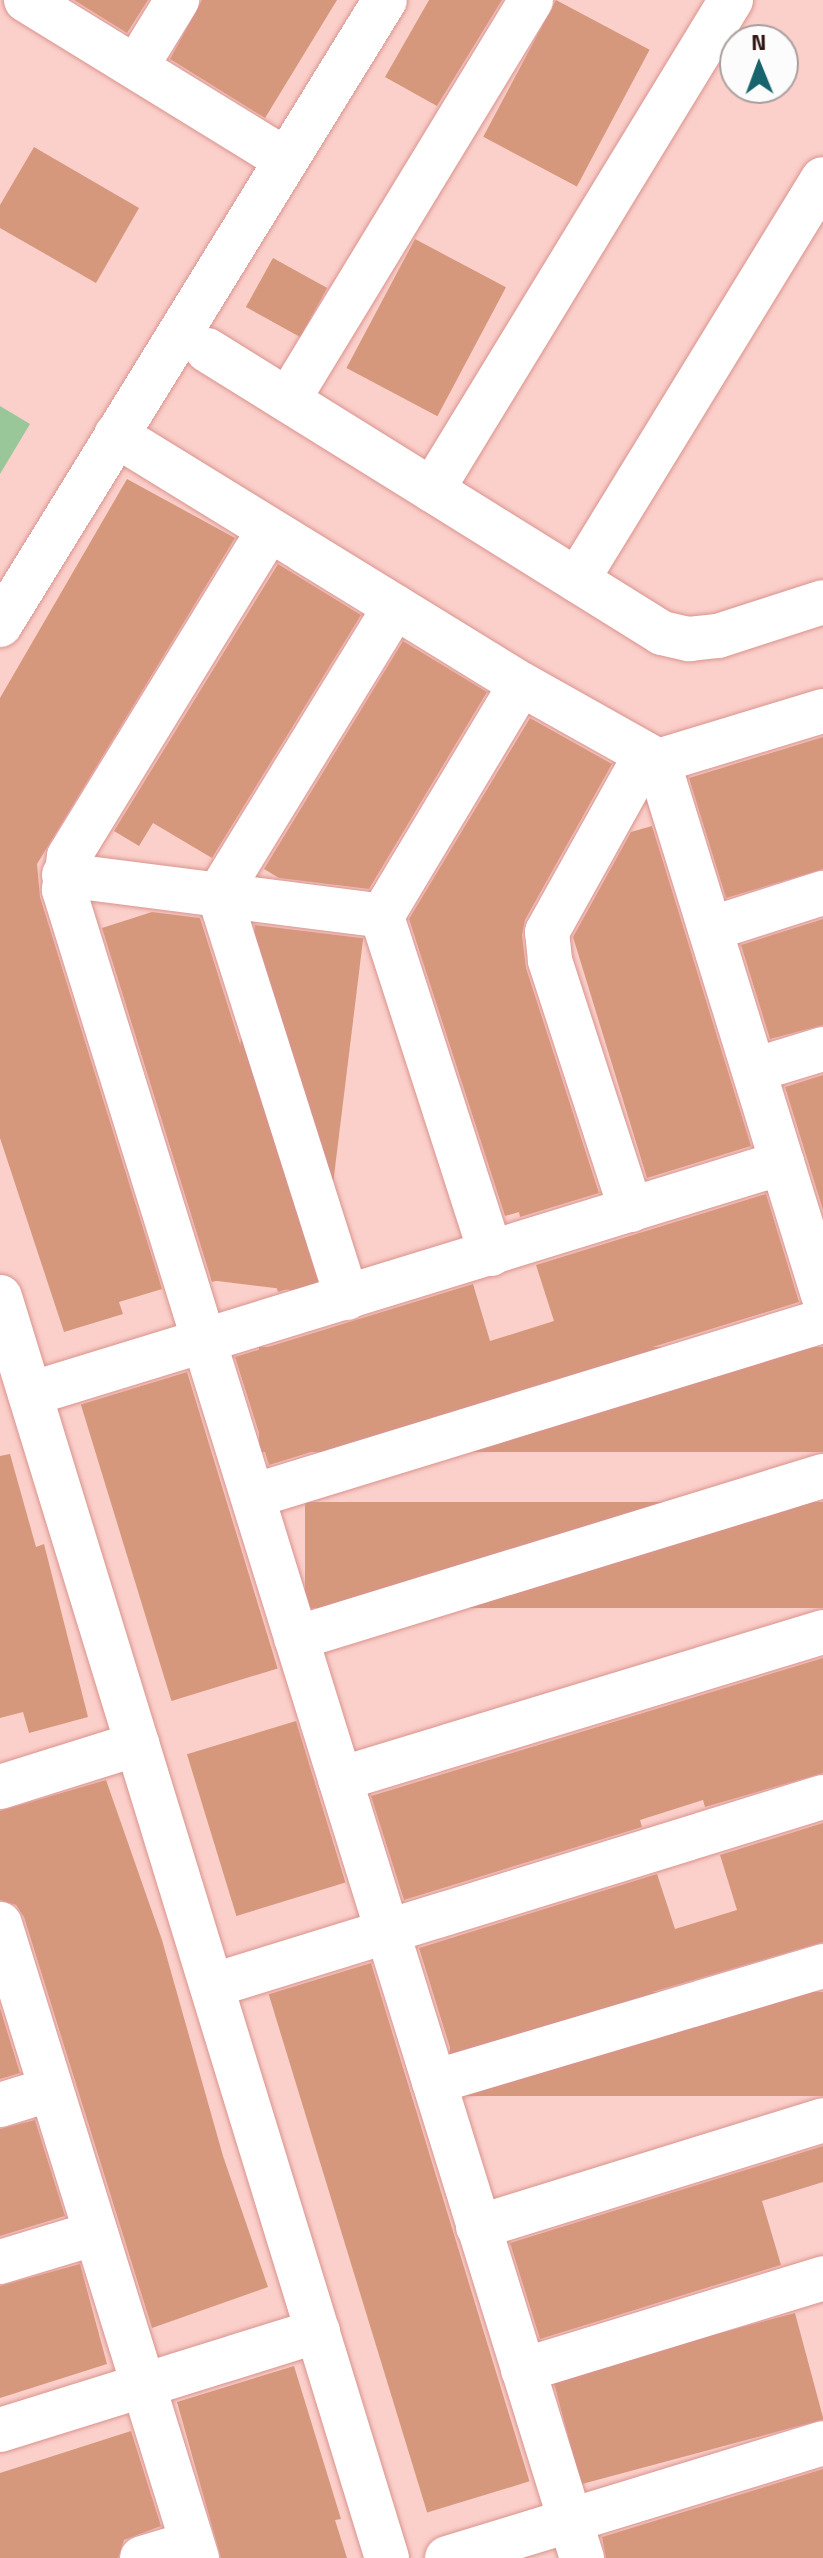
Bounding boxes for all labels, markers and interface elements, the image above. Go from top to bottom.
north arrow [719,24,799,104]
text: N [751,25,767,59]

